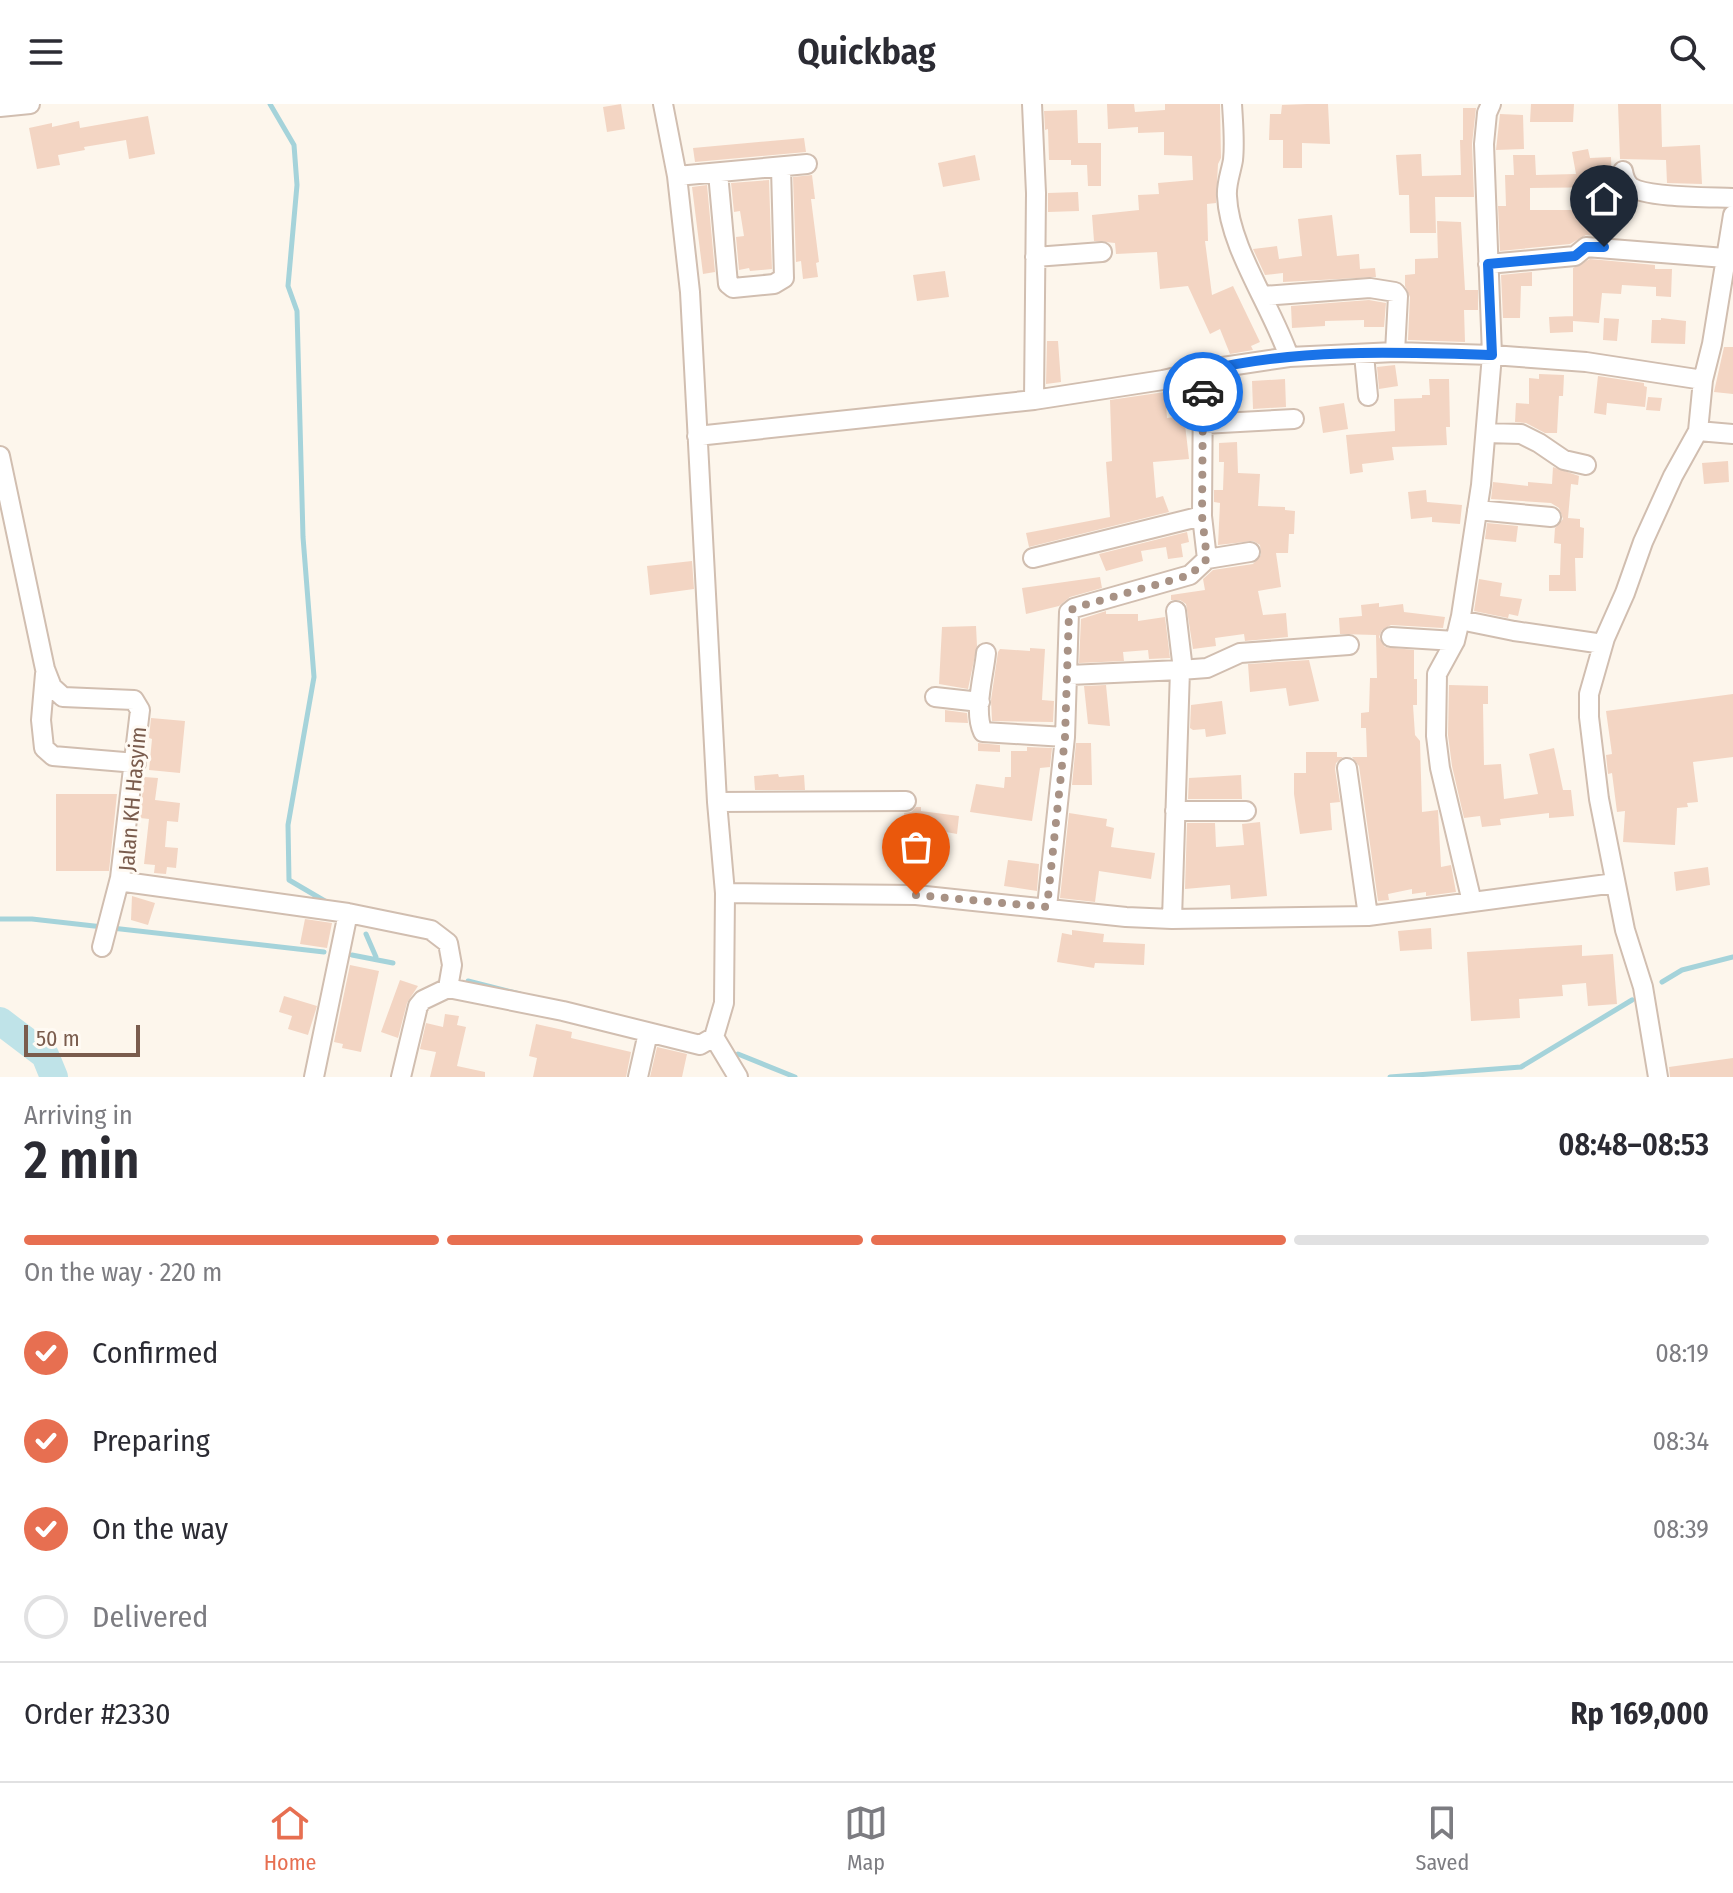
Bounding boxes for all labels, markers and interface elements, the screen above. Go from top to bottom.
icon: menu [24,30,68,74]
text: Quickbag [797,30,936,74]
icon: search [1665,30,1709,74]
pin [1570,165,1638,247]
icon: home [1582,177,1626,221]
courier [1163,352,1243,432]
icon: car [1181,370,1225,414]
street label: Jalan KH Hasyim [113,726,152,873]
pin [882,813,950,895]
icon: bag [894,825,938,869]
scale bar [24,1021,140,1057]
text: 50 m [36,1025,80,1052]
text: Arriving in [24,1100,133,1131]
text: 08:48–08:53 [1558,1127,1709,1163]
text: 2 min [24,1129,140,1192]
text: On the way · 220 m [24,1257,222,1288]
icon: check [24,1331,68,1375]
text: Confirmed [92,1335,218,1371]
text: 08:19 [1655,1338,1709,1369]
icon: check [24,1419,68,1463]
text: Preparing [92,1423,210,1459]
text: 08:34 [1653,1426,1709,1457]
icon: check [24,1507,68,1551]
text: On the way [92,1511,228,1547]
text: 08:39 [1653,1514,1709,1545]
text: Delivered [92,1599,208,1635]
text: Order #2330 [24,1696,171,1732]
text: Rp 169,000 [1571,1696,1709,1732]
tab: Home [264,1801,316,1876]
tab: Map [844,1801,888,1876]
tab: Saved [1415,1801,1469,1876]

